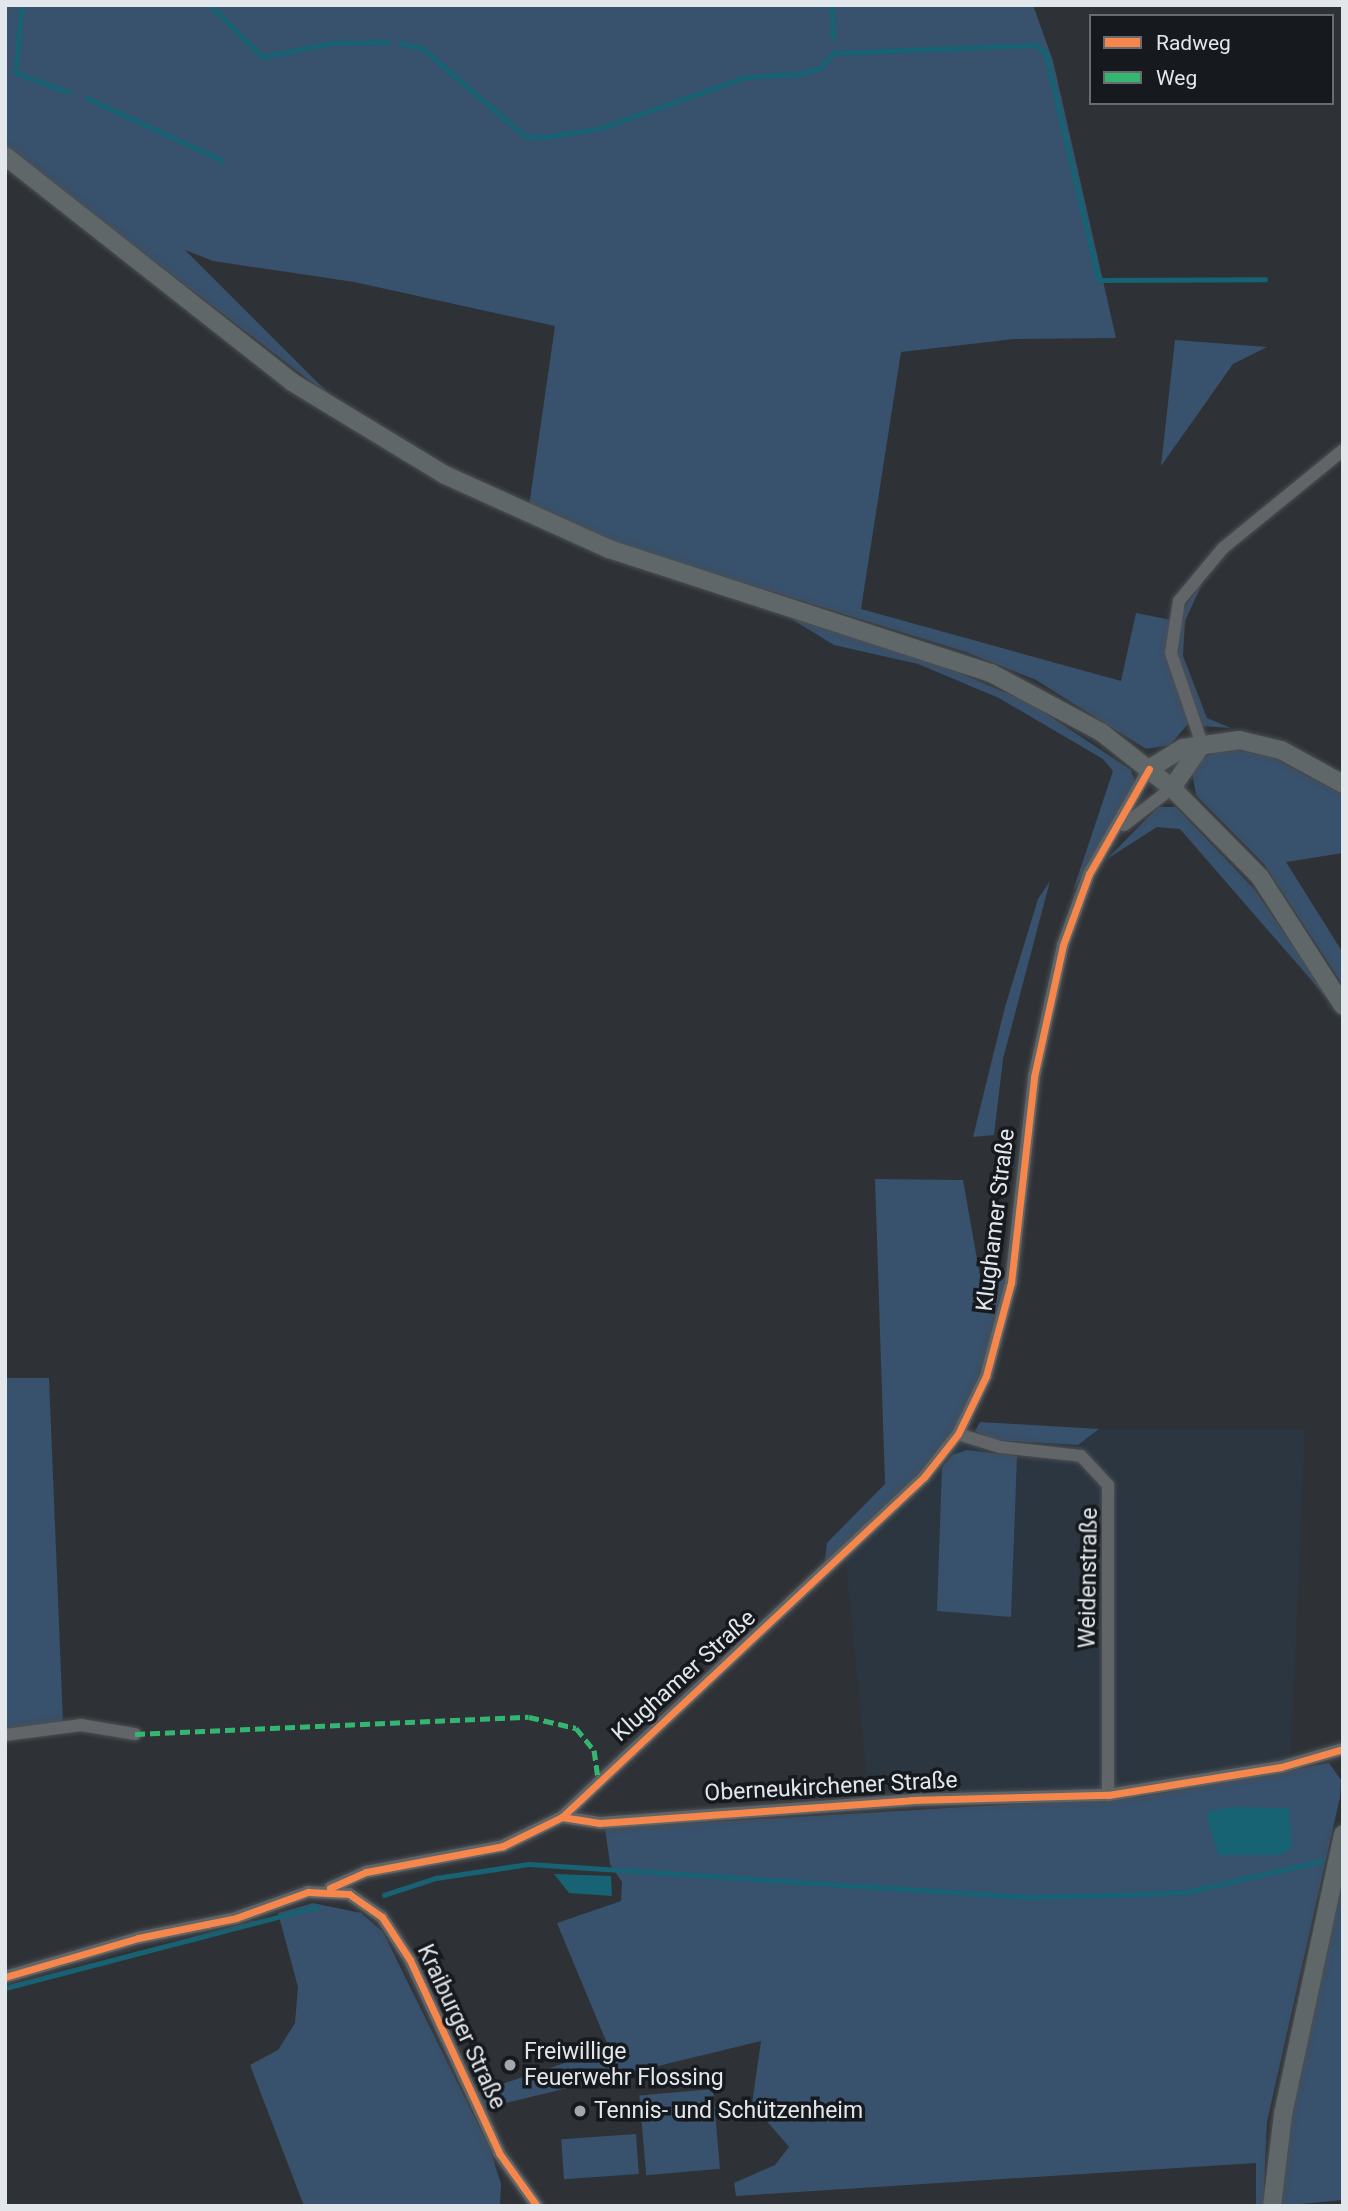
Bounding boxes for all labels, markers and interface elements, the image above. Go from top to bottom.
legend [1089,14,1334,105]
text: Radweg [1156,31,1231,55]
text: Weg [1156,66,1197,90]
street label: Klughamer Straße [971,1127,1021,1313]
street label: Weidenstraße [1074,1507,1104,1649]
street label: Klughamer Straße [607,1604,761,1748]
street label: Oberneukirchener Straße [704,1767,958,1807]
street label: Kraiburger Straße [411,1940,511,2114]
place label: Freiwillige Feuerwehr Flossing [524,2038,724,2092]
marker: Freiwillige Feuerwehr Flossing [502,2057,518,2073]
place label: Tennis- und Schützenheim [594,2097,863,2125]
marker: Tennis- und Schützenheim [572,2103,588,2119]

